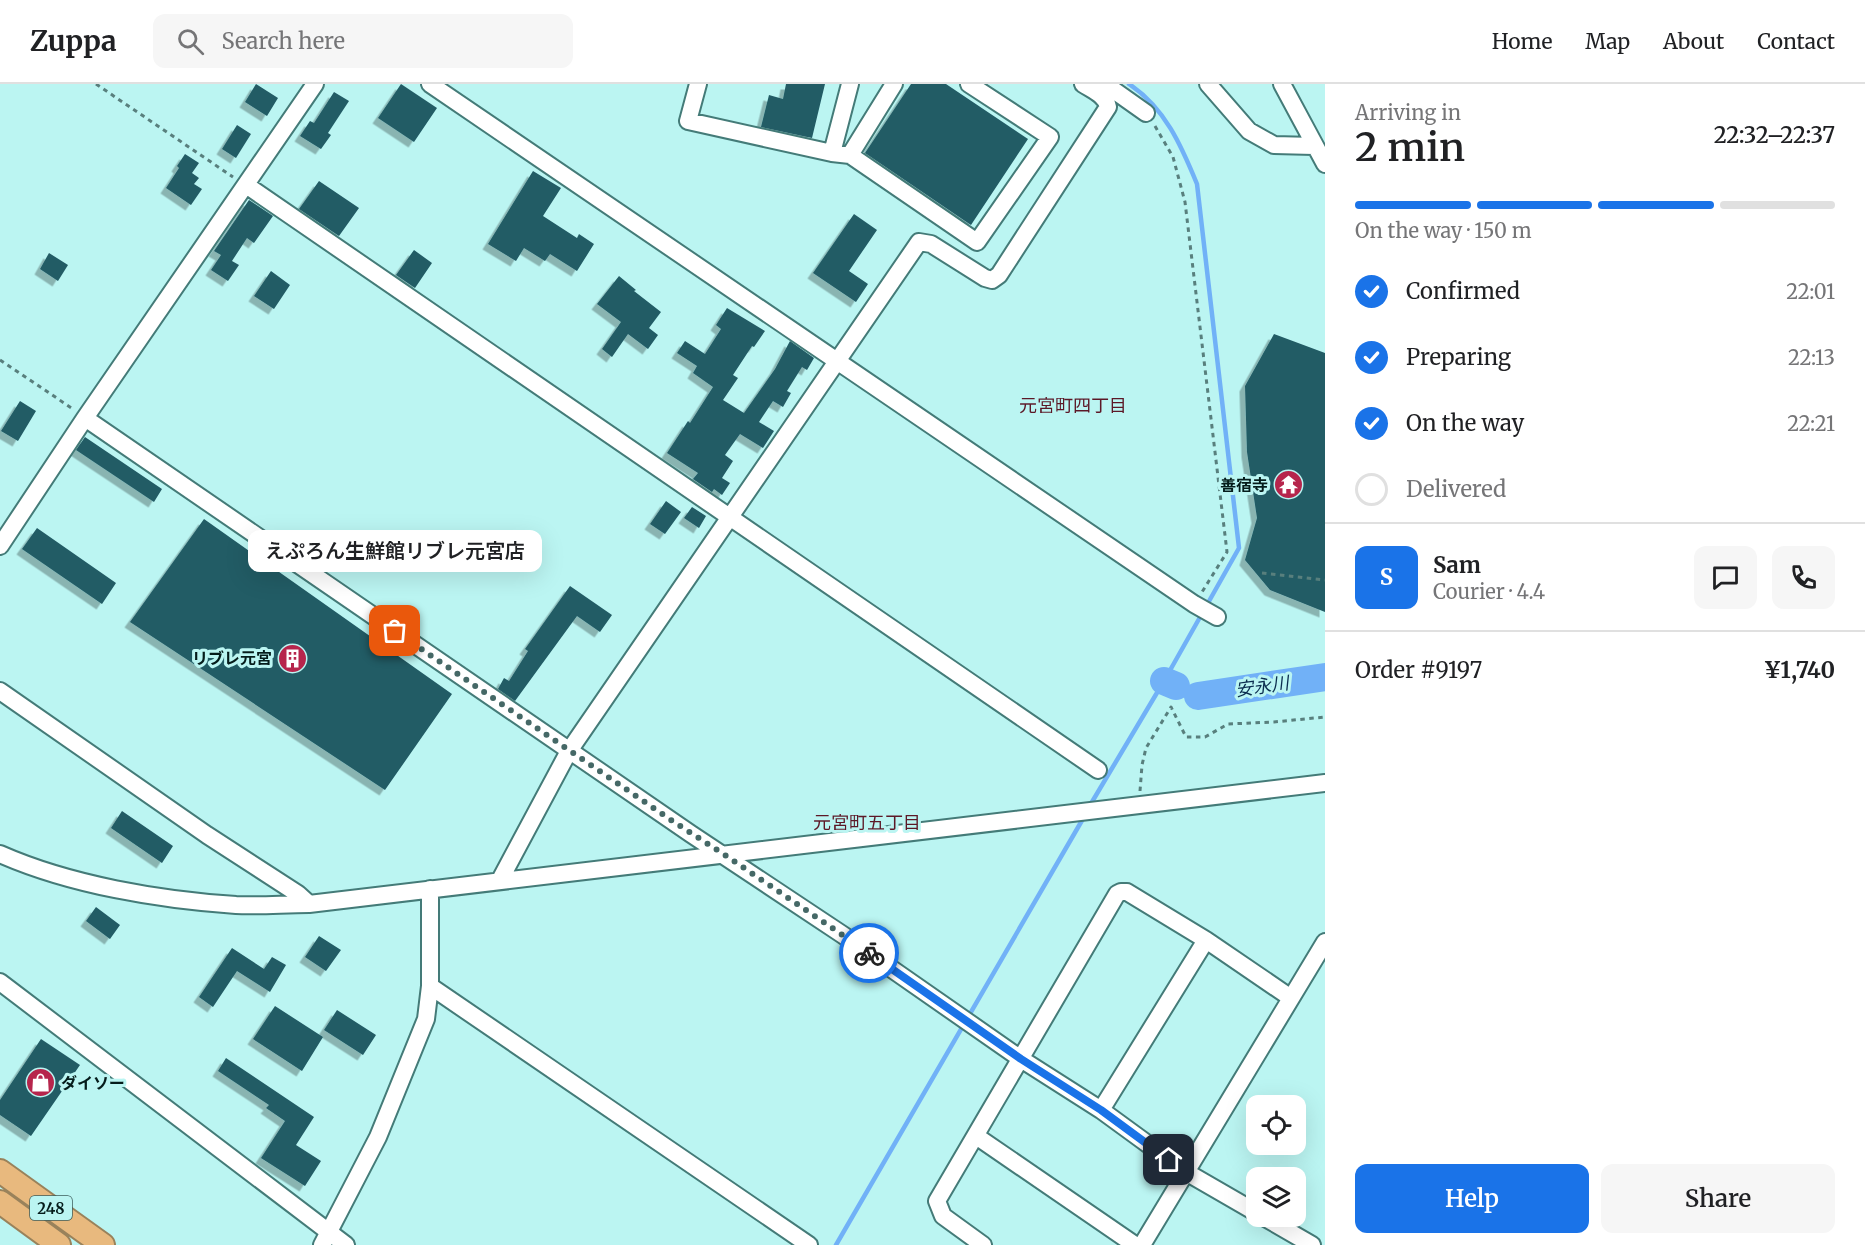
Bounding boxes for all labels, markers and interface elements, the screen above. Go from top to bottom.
search box [153,14,573,68]
text: Zuppa [30,23,117,59]
icon: search [174,25,207,58]
text: Search here [222,27,345,55]
text: Home [1492,28,1552,55]
text: Map [1585,28,1630,55]
text: About [1663,28,1724,55]
text: Contact [1757,28,1835,55]
text: Arriving in [1355,100,1461,125]
text: 22:32–22:37 [1714,121,1835,149]
text: 2 min [1355,123,1465,172]
text: On the way · 150 m [1355,218,1532,243]
icon: check [1355,275,1388,308]
text: Confirmed [1406,277,1520,305]
text: 22:01 [1786,279,1835,304]
icon: check [1355,341,1388,374]
text: Preparing [1406,343,1511,371]
text: 22:13 [1788,345,1835,370]
district label: 元宮町四丁目 [1019,394,1127,417]
icon: check [1355,407,1388,440]
text: On the way [1406,409,1524,437]
text: 22:21 [1787,411,1835,436]
temple icon: 善宿寺 [1273,469,1305,501]
place label: 善宿寺 [1220,475,1268,495]
text: Delivered [1406,475,1506,503]
callout: えぷろん生鮮館リブレ元宮店 [248,529,542,571]
text: えぷろん生鮮館リブレ元宮店 [265,538,525,563]
button: chat [1694,546,1757,609]
button: phone [1772,546,1835,609]
text: Sam [1433,551,1481,579]
text: S [1380,563,1393,591]
text: Courier · 4.4 [1433,579,1545,604]
pin [369,605,420,656]
icon: bag [378,614,411,647]
building icon: リブレ元宮 [277,642,309,674]
place label: リブレ元宮 [192,648,272,668]
text: Order #9197 [1355,656,1482,684]
text: ¥1,740 [1764,656,1835,684]
water label: 安永川 [1234,671,1292,701]
district label: 元宮町五丁目 [813,811,921,834]
courier [839,923,899,983]
icon: bike [853,937,886,970]
shop icon: ダイソー [24,1067,56,1099]
place label: ダイソー [61,1073,125,1093]
map controls [1246,1095,1306,1227]
button: locate [1246,1095,1306,1155]
pin [1143,1134,1194,1185]
icon: home [1152,1143,1185,1176]
button: Help [1355,1164,1589,1233]
button: Share [1601,1164,1835,1233]
button: layers [1246,1167,1306,1227]
road number: 248 [30,1196,72,1220]

